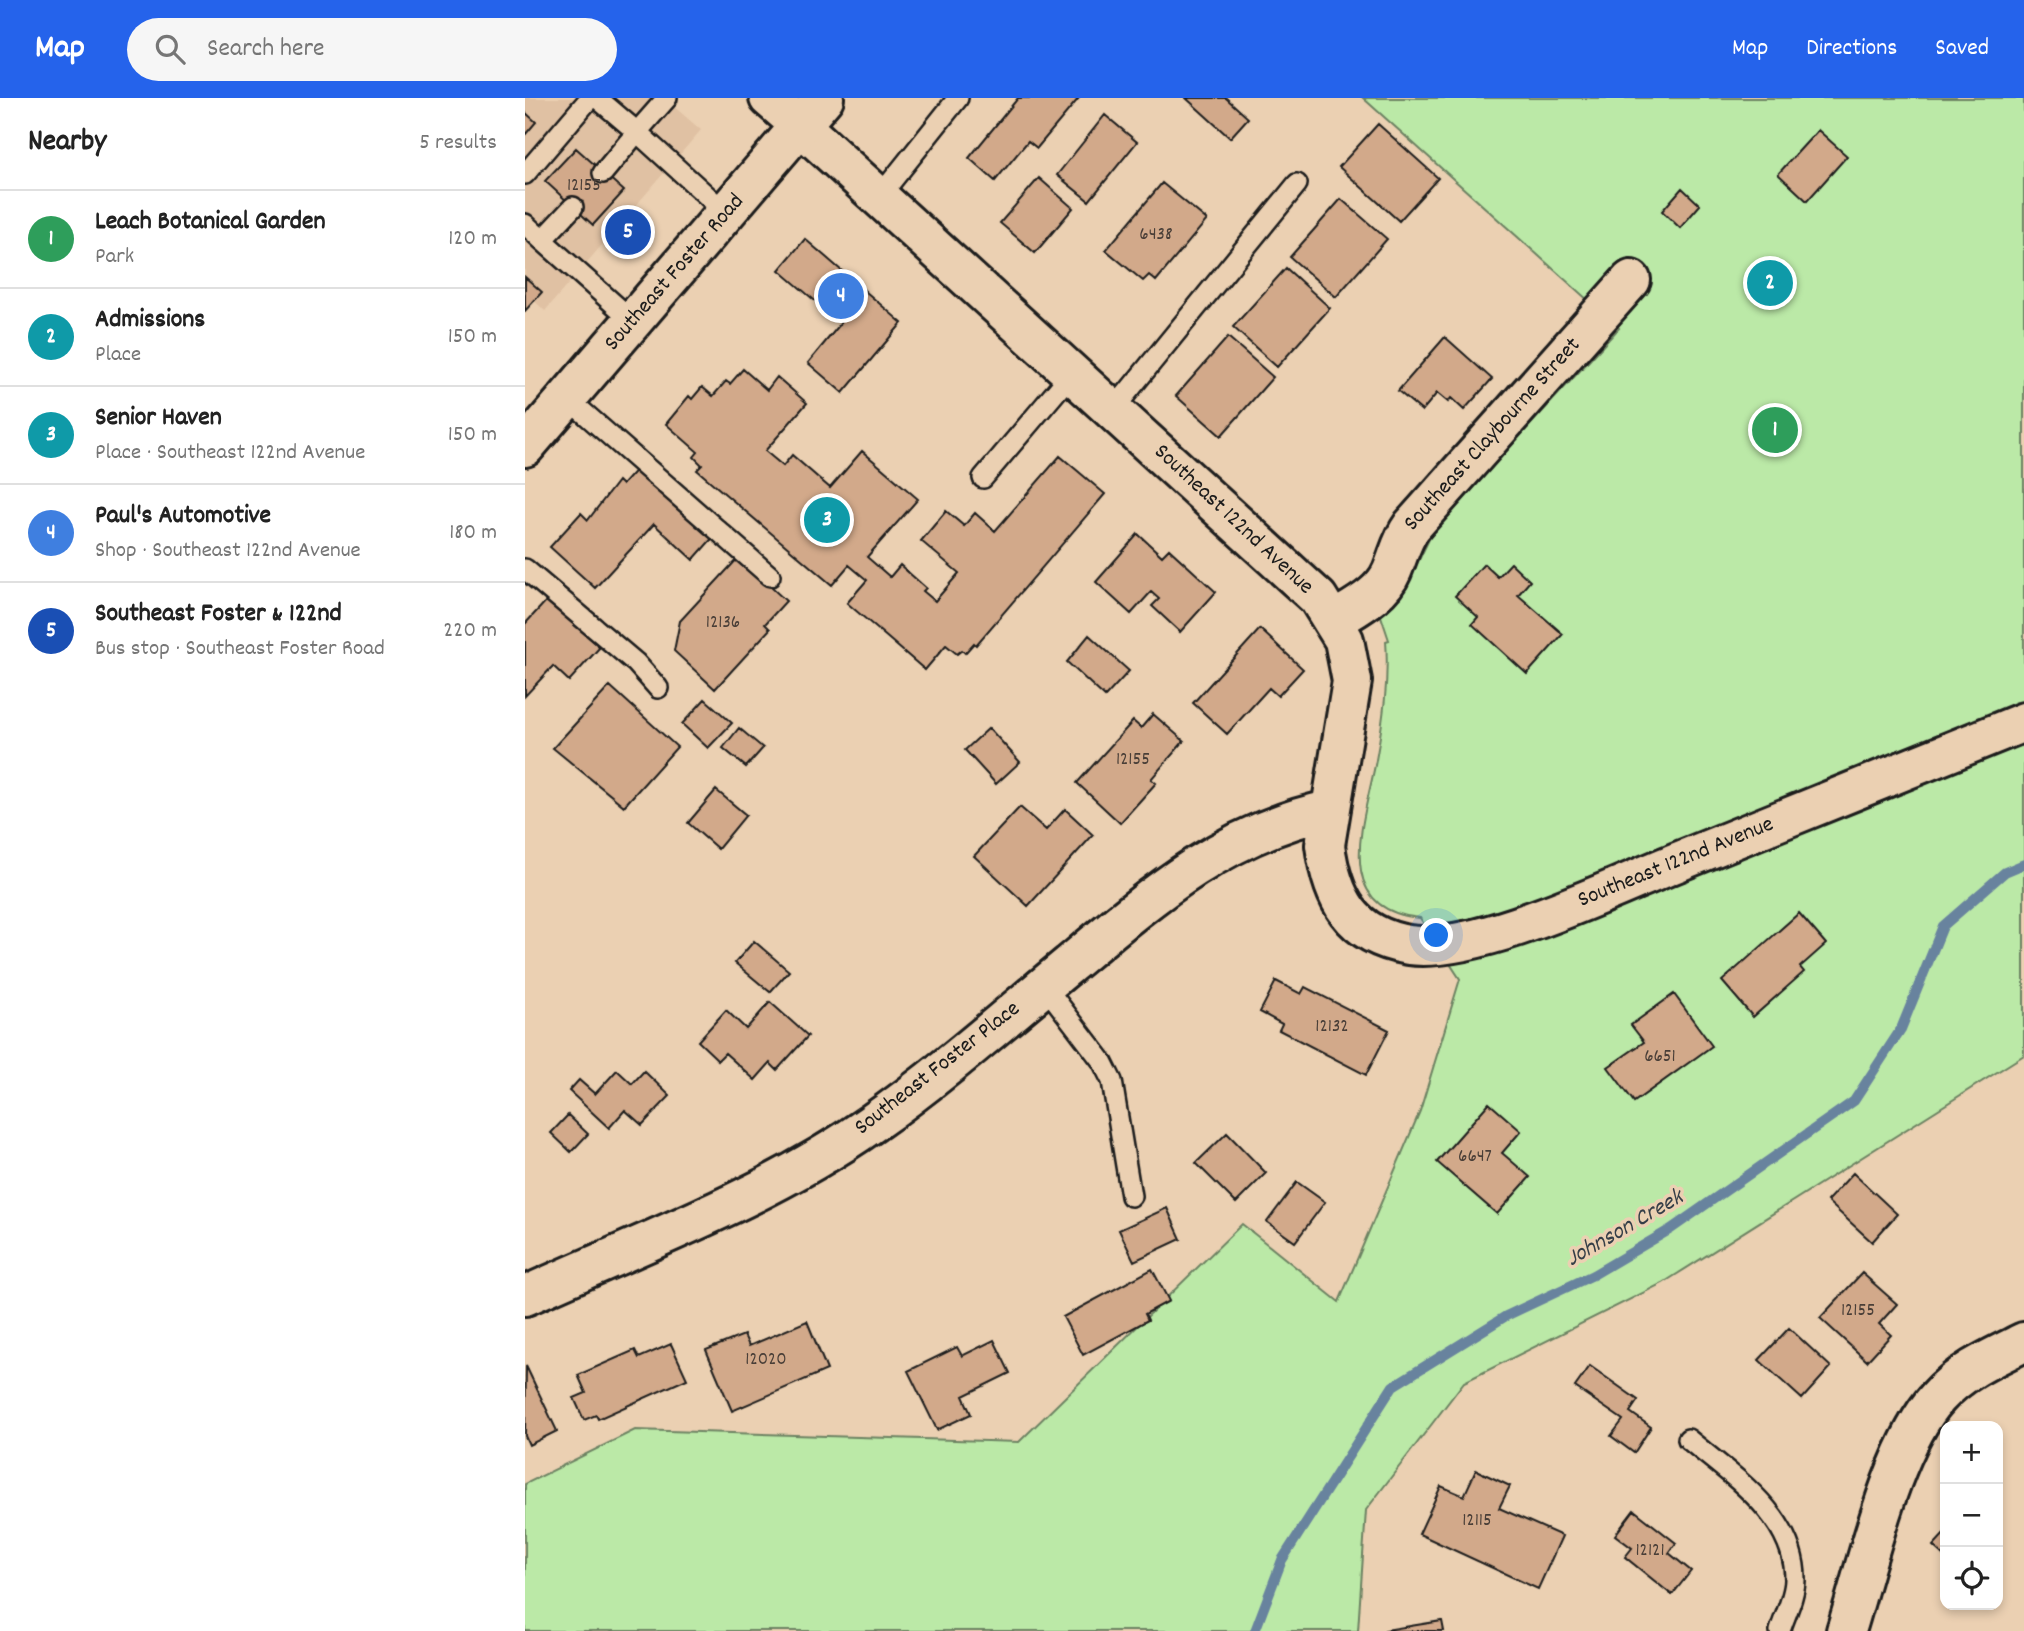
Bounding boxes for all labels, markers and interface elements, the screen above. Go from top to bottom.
search box [127,18,617,81]
text: Map [35,26,85,73]
icon: search [151,30,189,68]
text: Search here [207,31,325,68]
text: Map [1732,32,1768,66]
text: Directions [1806,32,1897,66]
text: Saved [1935,32,1989,66]
text: Nearby [28,122,106,165]
text: 5 results [419,127,497,160]
house number: 12155 [567,173,601,200]
street label: Southeast Foster Road [597,187,753,359]
text: Leach Botanical Garden [95,204,325,241]
pin: 5 [605,206,651,258]
house number: 6438 [1139,222,1173,249]
text: 1 [48,223,54,256]
text: 120 m [448,223,497,256]
text: Park [95,241,134,274]
pin: 2 [1747,257,1793,309]
pin: 4 [818,270,864,322]
text: Admissions [95,302,205,339]
text: 2 [46,321,56,354]
text: 150 m [448,321,497,354]
street label: Southeast Claybourne Street [1397,331,1589,539]
text: Place [95,339,141,372]
text: Senior Haven [95,400,222,437]
pin: 1 [1752,404,1798,456]
text: 3 [46,419,56,452]
text: 150 m [448,419,497,452]
text: Place · Southeast 122nd Avenue [95,437,365,470]
street label: Southeast 122nd Avenue [1146,437,1320,603]
pin: 3 [804,494,850,546]
text: Paul's Automotive [95,498,271,535]
text: 4 [46,517,56,550]
text: 180 m [449,517,497,550]
text: Shop · Southeast 122nd Avenue [95,535,361,568]
text: Southeast Foster & 122nd [95,596,342,633]
house number: 12136 [706,610,740,637]
text: 5 [46,615,56,648]
text: 220 m [443,615,497,648]
text: Bus stop · Southeast Foster Road [95,633,385,666]
house number: 12155 [1116,747,1150,774]
street label: Southeast 122nd Avenue [1573,809,1779,917]
your location [1419,918,1453,952]
street label: Southeast Foster Place [848,994,1028,1144]
house number: 12132 [1315,1014,1349,1041]
house number: 6651 [1644,1044,1676,1071]
house number: 6647 [1458,1144,1492,1171]
water label: Johnson Creek [1560,1181,1692,1276]
house number: 12155 [1841,1298,1875,1325]
house number: 12020 [745,1347,787,1374]
map controls [1940,1421,2003,1610]
button: + [1940,1421,2003,1484]
button: − [1940,1484,2003,1547]
house number: 12115 [1462,1508,1492,1535]
house number: 12121 [1635,1538,1665,1565]
button: locate [1940,1547,2003,1610]

